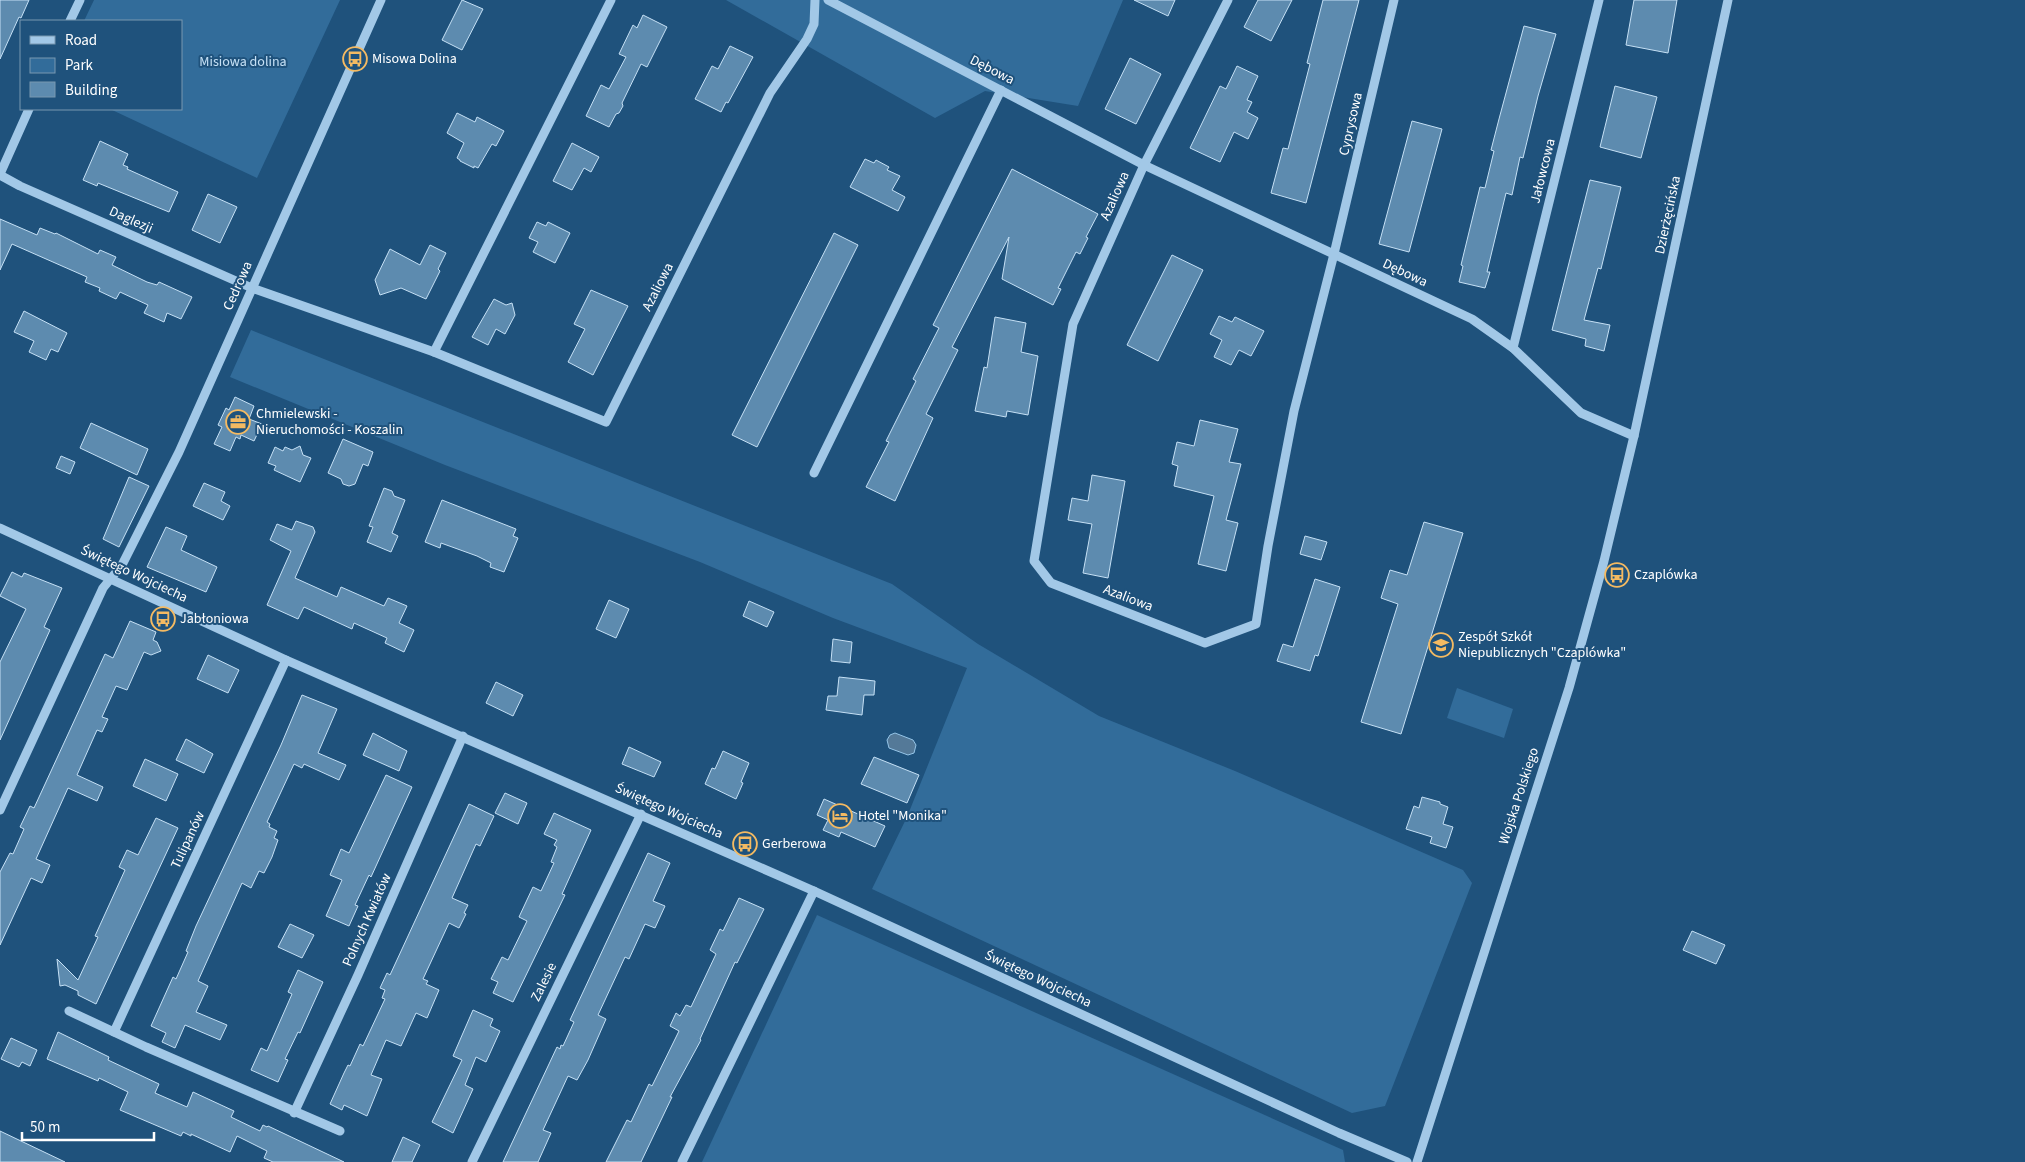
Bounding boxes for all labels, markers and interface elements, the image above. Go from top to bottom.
legend [20,20,182,110]
text: Road [65,30,97,51]
bus stop icon: Misowa Dolina [342,46,368,72]
place label: Misowa Dolina [372,49,457,69]
street label: Dębowa [966,50,1018,90]
park label: Misiowa dolina [199,52,287,72]
text: Park [65,55,94,76]
text: Building [65,80,118,101]
street label: Cyprysowa [1334,90,1368,158]
street label: Jałowcowa [1525,137,1561,205]
street label: Azaliowa [1095,168,1135,224]
street label: Dzierżęcińska [1650,174,1686,256]
street label: Daglezji [106,201,156,239]
street label: Dębowa [1379,254,1431,292]
street label: Cedrowa [218,258,258,314]
street label: Azaliowa [637,259,679,315]
place label: Chmielewski - Nieruchomości - Koszalin [256,404,403,440]
office icon: Chmielewski - Nieruchomości - Koszalin [225,409,251,435]
street label: Świętego Wojciecha [77,540,191,608]
bus stop icon: Czaplówka [1604,562,1630,588]
place label: Czaplówka [1634,565,1697,585]
street label: Azaliowa [1100,579,1156,617]
bus stop icon: Jabłoniowa [150,606,176,632]
place label: Jabłoniowa [180,609,249,629]
place label: Zespół Szkół Niepublicznych "Czaplówka" [1458,627,1626,663]
school or university icon: Zespół Szkół Niepublicznych "Czaplówka" [1428,632,1454,658]
street label: Wojska Polskiego [1494,745,1544,847]
street label: Świętego Wojciecha [612,778,726,844]
hotel icon: Hotel "Monika" [827,803,853,829]
place label: Hotel "Monika" [858,806,947,826]
street label: Tulipanów [166,808,210,872]
bus stop icon: Gerberowa [732,831,758,857]
place label: Gerberowa [762,834,826,854]
street label: Polnych Kwiatów [338,870,396,970]
street label: Świętego Wojciecha [981,945,1095,1013]
street label: Zalesie [526,959,562,1005]
scale bar [22,1110,155,1142]
text: 50 m [30,1117,60,1138]

